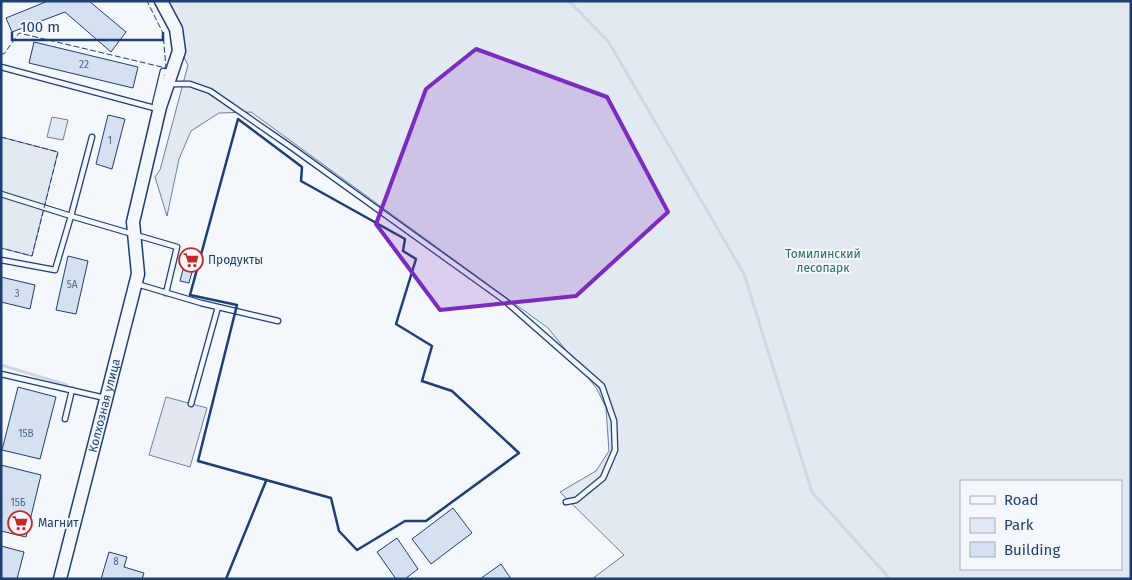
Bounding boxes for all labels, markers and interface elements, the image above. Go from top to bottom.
scale bar [12,10,164,42]
text: 100 m [20,18,60,36]
house number: 22 [79,59,89,71]
house number: 1 [108,135,112,147]
supermarket icon: Продукты [178,247,204,273]
park label: Томилинский лесопарк [785,247,861,275]
place label: Продукты [208,253,263,267]
house number: 5А [67,279,78,291]
house number: 3 [15,288,20,300]
street label: Колхозная улица [86,357,123,454]
house number: 15В [18,428,34,440]
legend [960,480,1122,570]
text: Road [1004,491,1039,509]
house number: 15Б [10,497,26,509]
supermarket icon: Магнит [7,510,33,536]
place label: Магнит [38,516,79,530]
text: Park [1004,516,1034,534]
text: Building [1004,541,1060,559]
house number: 8 [113,556,119,568]

